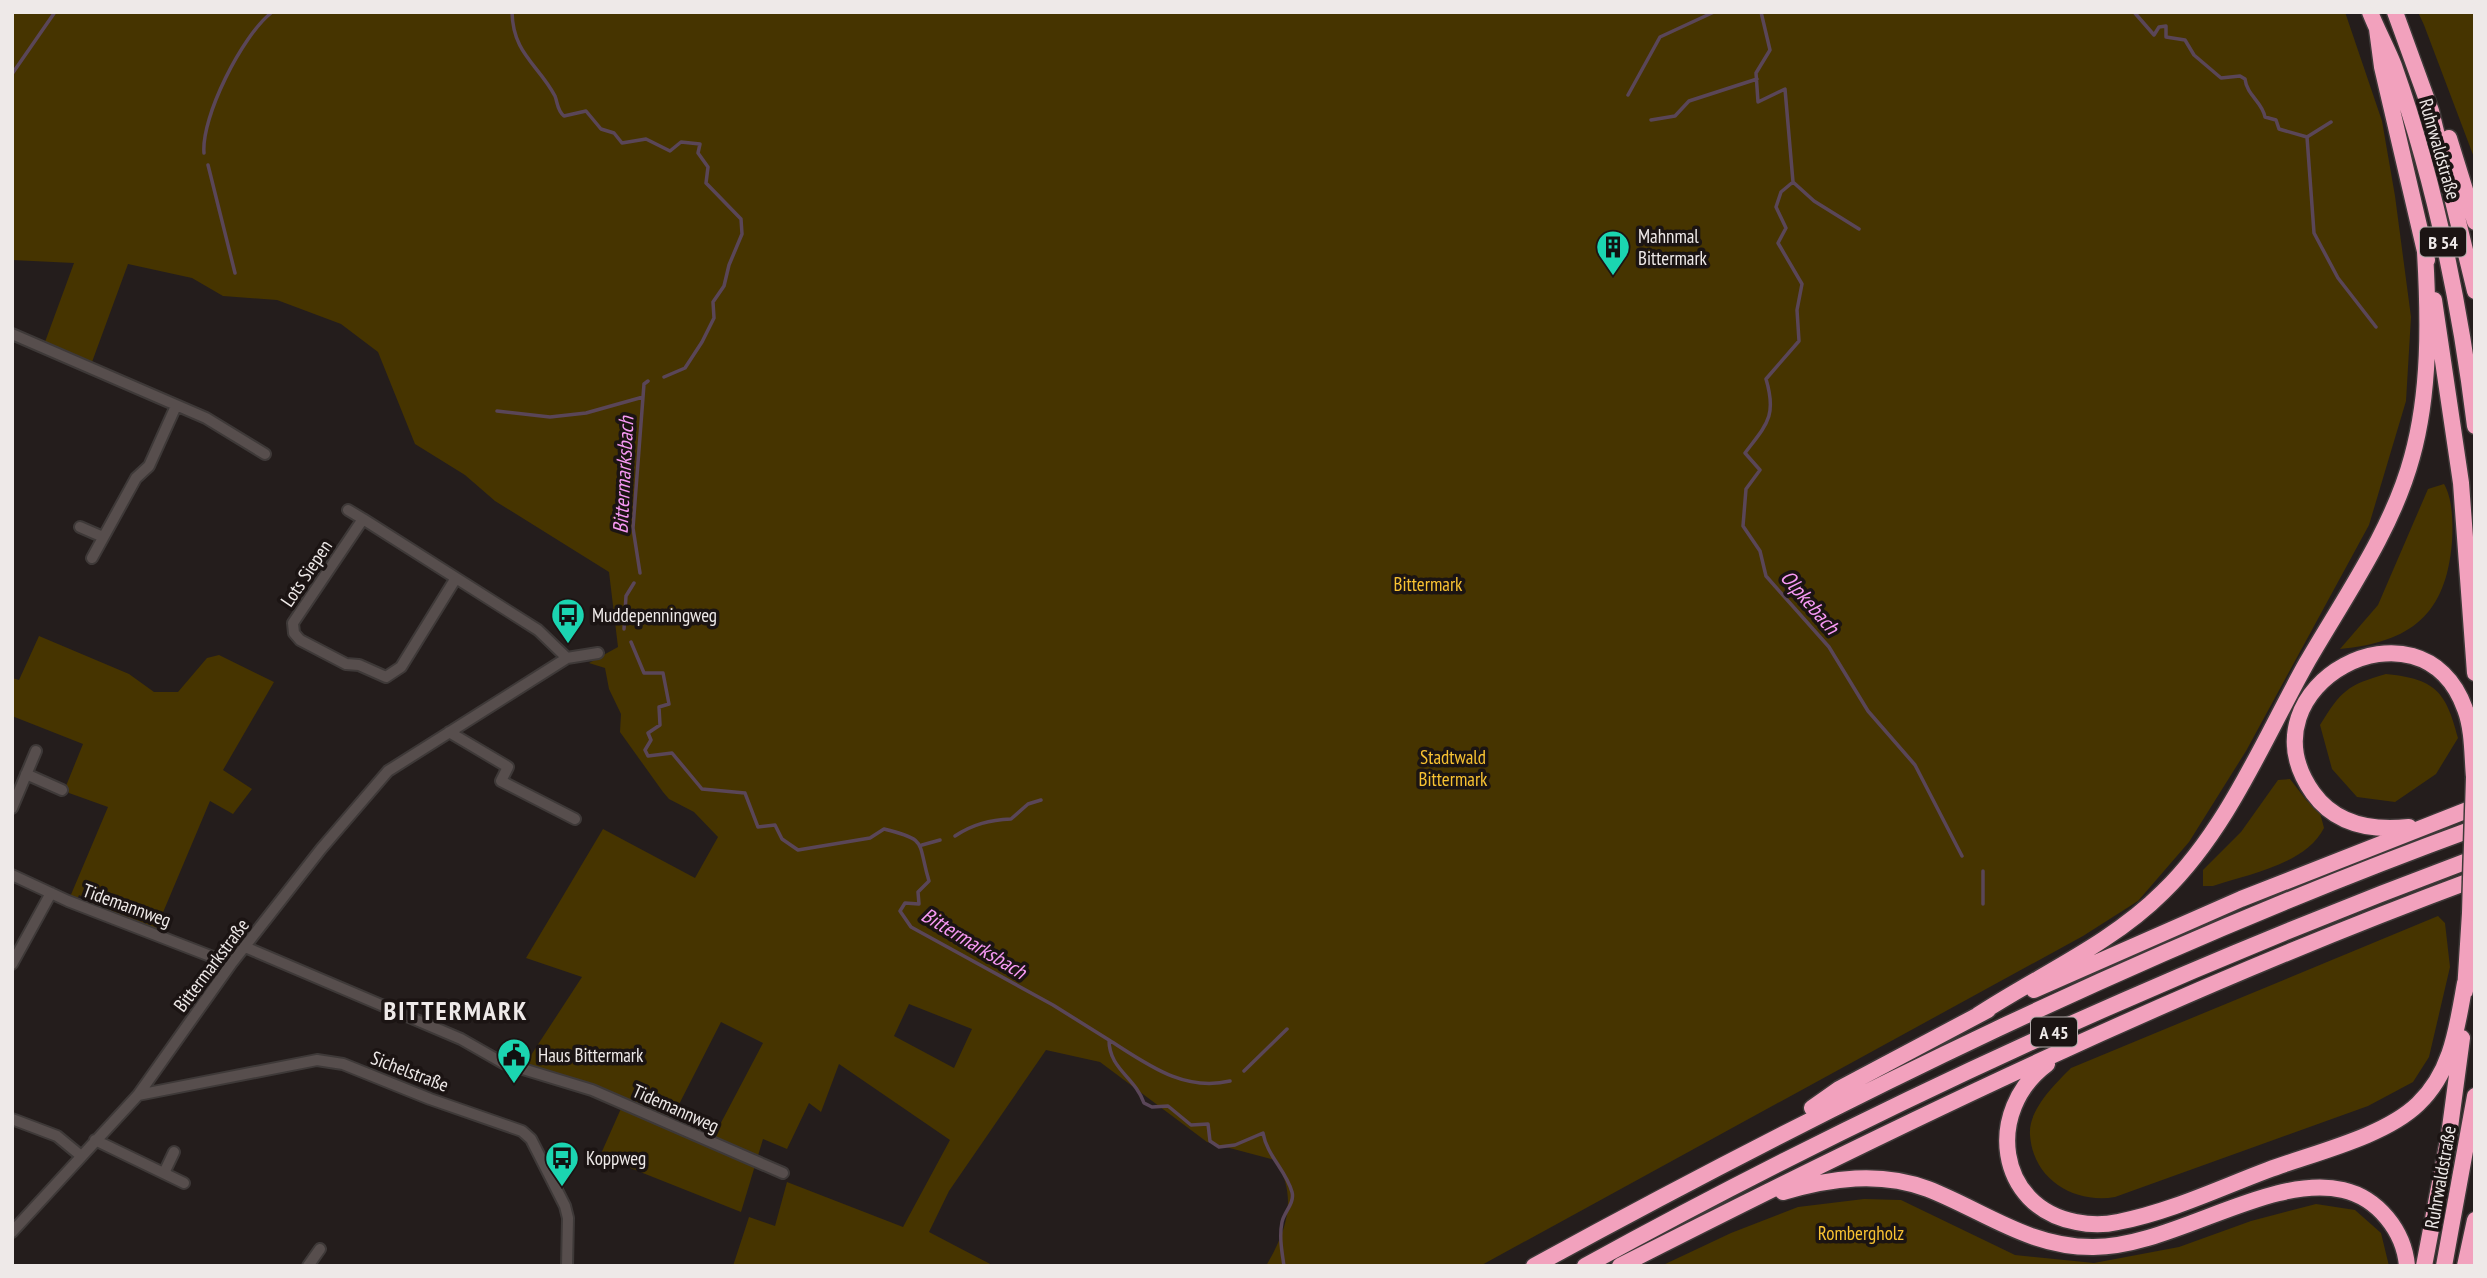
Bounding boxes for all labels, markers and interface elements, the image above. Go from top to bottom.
street label: Ruhrwaldstraße [2414,96,2466,202]
place label: Mahnmal Bittermark [1638,224,1708,270]
building icon: Mahnmal Bittermark [1594,228,1632,277]
road number: B 54 [2420,228,2466,256]
water label: Bittermarksbach [606,414,640,534]
street label: Lots Siepen [275,535,337,611]
water label: Olpkebach [1775,564,1846,641]
park label: Bittermark [1394,572,1463,596]
bus stop icon: Muddepenningweg [549,596,587,645]
place label: Muddepenningweg [592,603,717,627]
park label: Stadtwald Bittermark [1419,745,1488,791]
street label: Tidemannweg [80,878,174,932]
water label: Bittermarksbach [917,901,1033,986]
street label: Bittermarkstraße [168,914,254,1016]
district label: BITTERMARK [383,994,529,1027]
road number: A 45 [2031,1017,2077,1046]
public building icon: Haus Bittermark [495,1036,533,1085]
place label: Haus Bittermark [538,1043,644,1067]
street label: Sichelstraße [368,1045,452,1097]
street label: Tidemannweg [629,1078,723,1138]
street label: Ruhrwaldstraße [2419,1124,2461,1230]
bus stop icon: Koppweg [543,1139,581,1188]
place label: Koppweg [586,1146,646,1170]
park label: Rombergholz [1818,1221,1904,1245]

